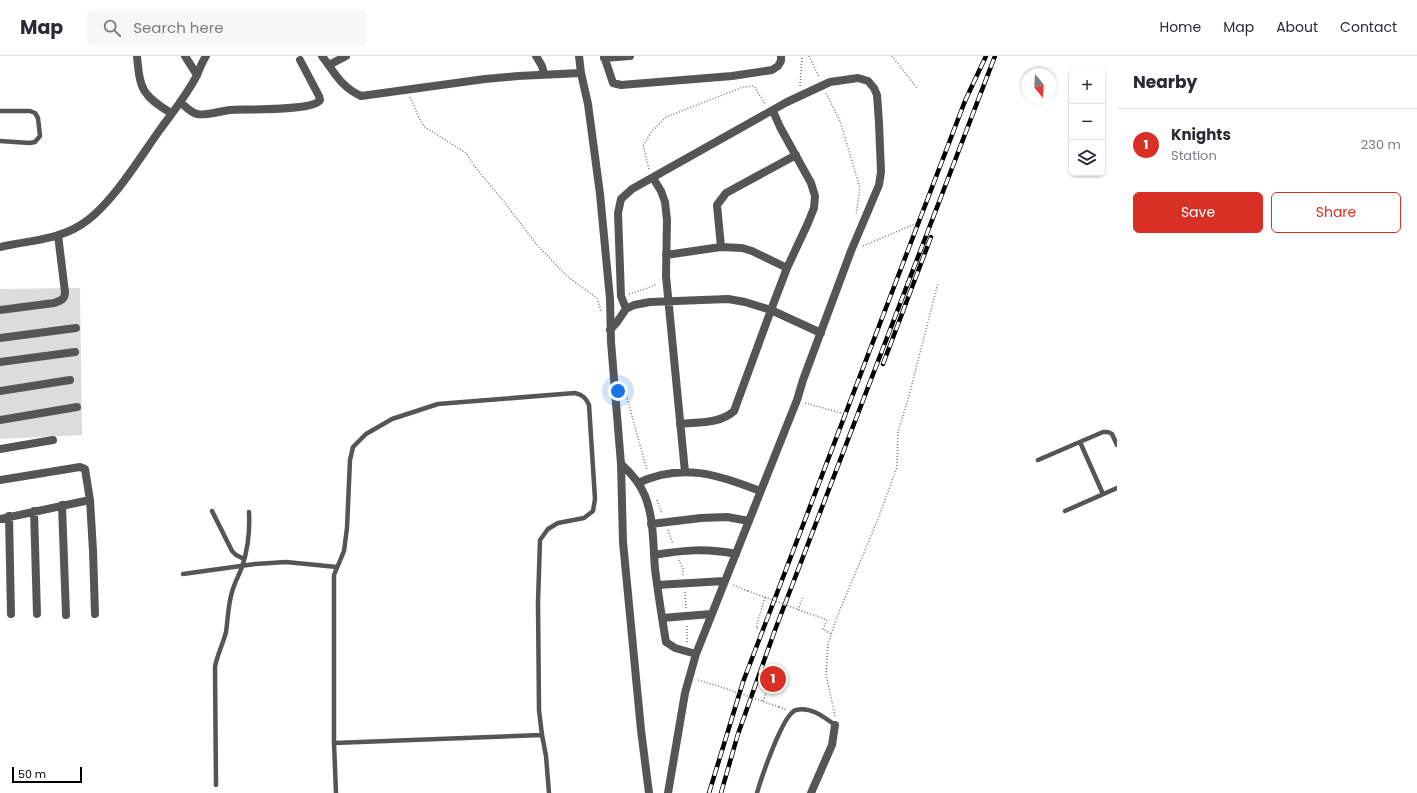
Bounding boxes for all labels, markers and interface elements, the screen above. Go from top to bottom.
search box [87,10,367,46]
text: Map [20,14,63,41]
icon: search [101,17,123,39]
text: Search here [133,17,224,38]
text: Home [1159,17,1201,37]
text: Map [1223,17,1254,37]
text: About [1276,17,1318,37]
text: Contact [1340,17,1397,37]
north arrow [1021,68,1057,104]
map controls [1069,68,1105,176]
button: + [1069,68,1105,104]
text: Nearby [1133,70,1197,94]
button: − [1069,104,1105,140]
text: Knights [1171,124,1231,145]
text: 1 [1144,135,1148,154]
text: 230 m [1361,135,1401,154]
button: layers [1069,140,1105,176]
text: Station [1171,146,1217,165]
button: Save [1133,192,1263,233]
button: Share [1271,192,1401,233]
your location [608,381,628,401]
pin: 1 [760,664,786,694]
scale bar [12,765,82,784]
text: 50 m [18,766,46,782]

